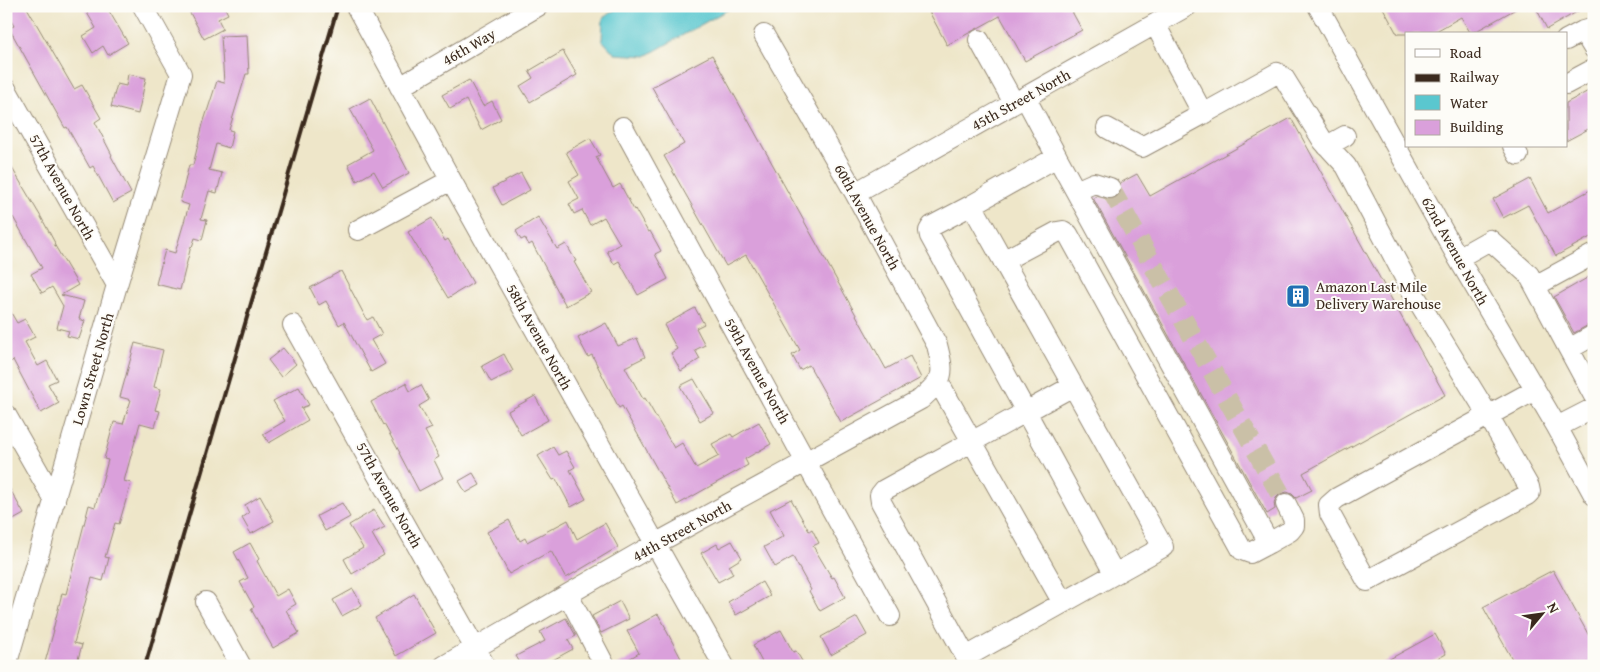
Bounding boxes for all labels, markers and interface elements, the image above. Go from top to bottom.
street label: 46th Way [438,23,500,70]
legend [1405,32,1568,148]
text: Road [1450,42,1481,63]
street label: 45th Street North [968,63,1074,135]
text: Railway [1450,66,1500,87]
text: Water [1450,92,1488,113]
text: Building [1450,116,1504,137]
street label: 57th Avenue North [25,130,101,244]
street label: 60th Avenue North [830,160,906,274]
street label: 62nd Avenue North [1417,193,1494,309]
place label: Amazon Last Mile Delivery Warehouse [1316,276,1441,314]
street label: 58th Avenue North [502,280,578,394]
building icon: Amazon Last Mile Delivery Warehouse [1285,283,1311,309]
street label: Lown Street North [66,310,119,427]
street label: 59th Avenue North [720,314,796,428]
street label: 57th Avenue North [352,438,428,552]
street label: 44th Street North [629,494,735,566]
north arrow [1518,590,1568,640]
text: N [1542,599,1565,617]

